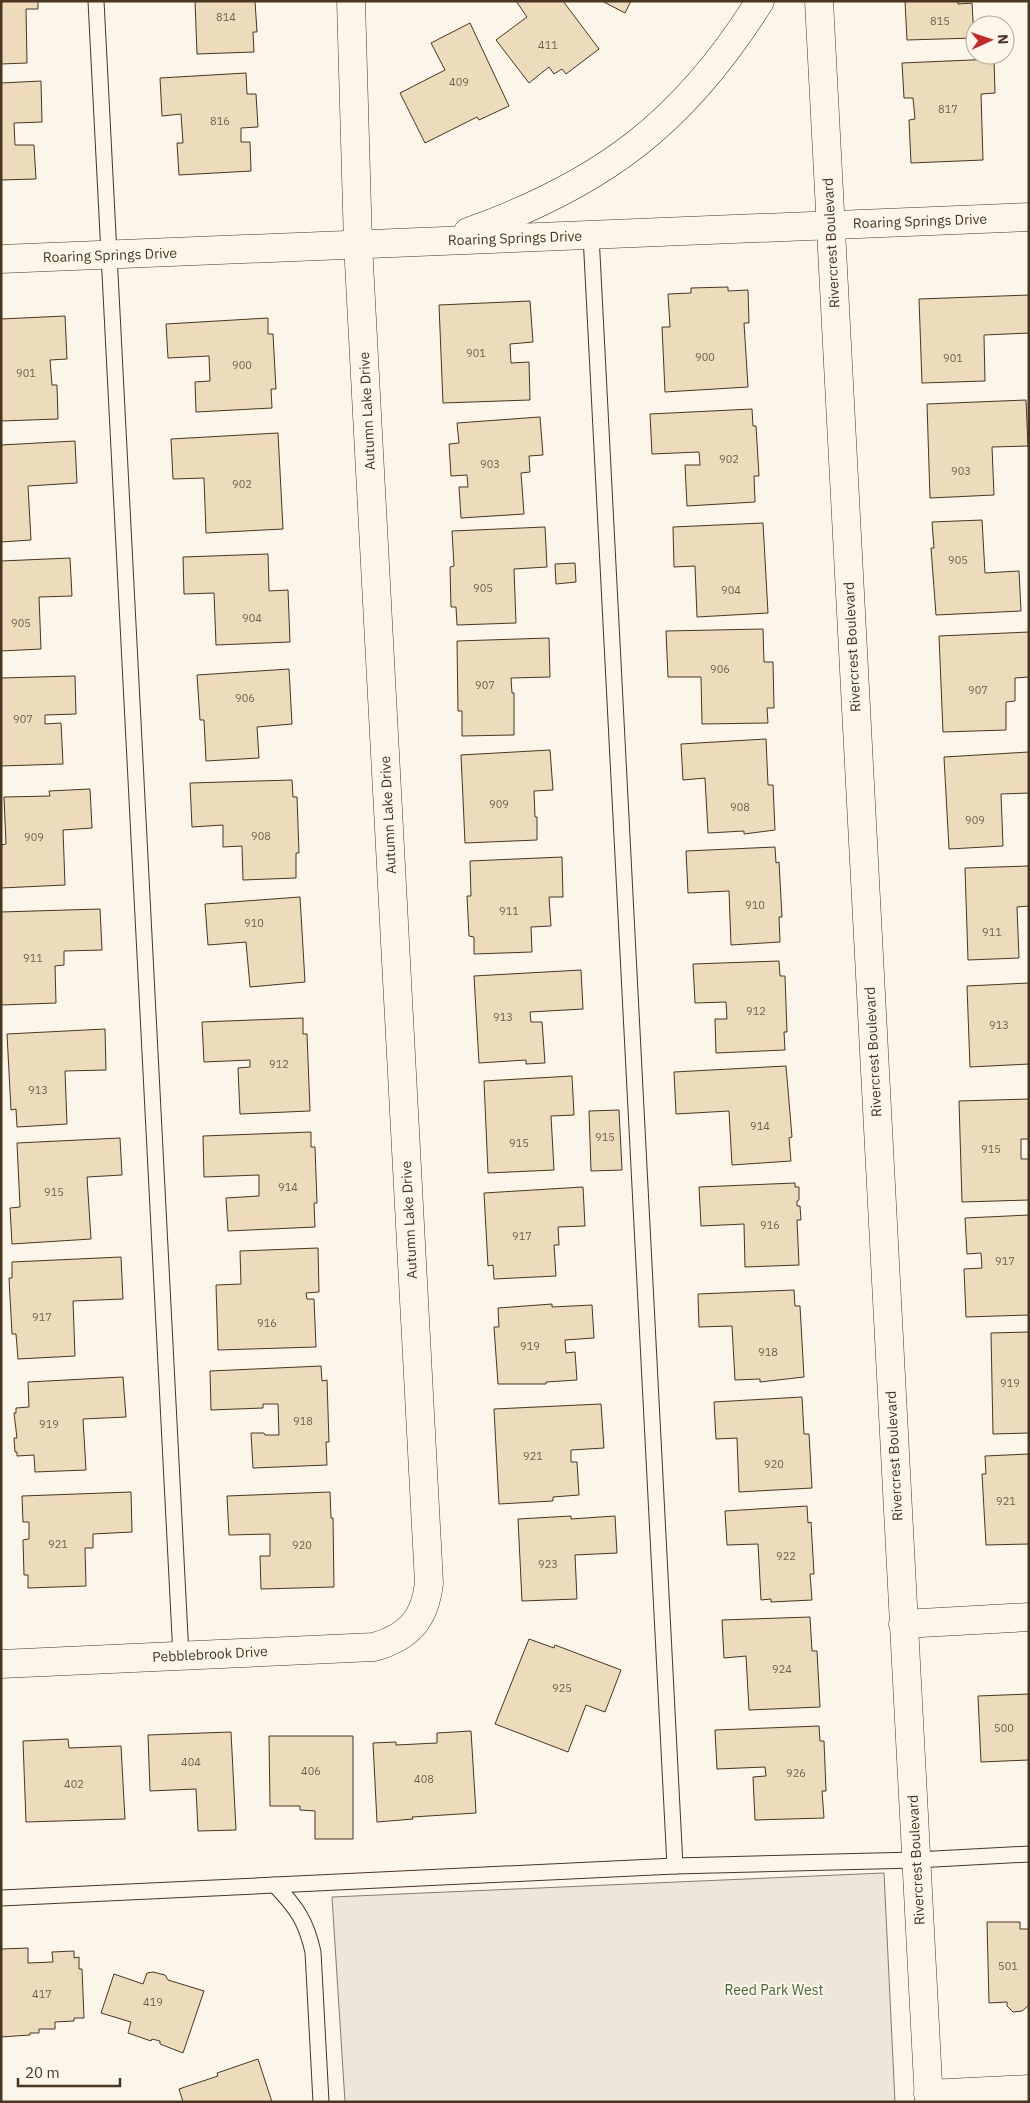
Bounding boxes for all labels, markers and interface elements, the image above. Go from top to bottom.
house number: 814 [216,10,236,24]
house number: 815 [930,14,950,28]
north arrow [965,15,1015,65]
text: N [994,34,1012,45]
house number: 411 [538,38,558,52]
house number: 409 [449,75,469,89]
house number: 817 [938,102,958,116]
house number: 816 [210,114,230,128]
street label: Rivercrest Boulevard [819,177,843,309]
street label: Roaring Springs Drive [853,210,988,232]
street label: Roaring Springs Drive [448,227,583,249]
street label: Roaring Springs Drive [43,244,178,266]
house number: 901 [466,346,486,360]
house number: 900 [695,350,715,364]
street label: Autumn Lake Drive [355,351,379,471]
house number: 901 [943,351,963,365]
house number: 900 [232,358,252,372]
house number: 901 [16,366,36,380]
house number: 902 [719,452,739,466]
house number: 903 [480,457,500,471]
house number: 903 [951,464,971,478]
house number: 902 [232,477,252,491]
house number: 905 [948,553,968,567]
house number: 905 [473,581,493,595]
street label: Rivercrest Boulevard [840,581,864,713]
house number: 904 [721,583,741,597]
house number: 904 [242,611,262,625]
house number: 905 [11,616,31,630]
house number: 906 [710,662,730,676]
house number: 907 [475,678,495,692]
house number: 907 [968,683,988,697]
house number: 906 [235,691,255,705]
house number: 907 [13,712,33,726]
street label: Autumn Lake Drive [376,755,400,875]
house number: 909 [489,797,509,811]
house number: 908 [730,800,750,814]
house number: 909 [965,813,985,827]
house number: 908 [251,829,271,843]
house number: 909 [24,830,44,844]
house number: 910 [745,898,765,912]
house number: 911 [499,904,519,918]
house number: 910 [244,916,264,930]
house number: 911 [982,925,1002,939]
house number: 911 [23,951,43,965]
street label: Rivercrest Boulevard [861,986,885,1118]
house number: 912 [746,1004,766,1018]
house number: 913 [493,1010,513,1024]
house number: 913 [989,1018,1009,1032]
house number: 912 [269,1057,289,1071]
house number: 913 [28,1083,48,1097]
house number: 914 [750,1119,770,1133]
house number: 915 [595,1130,615,1144]
house number: 915 [509,1136,529,1150]
house number: 915 [981,1142,1001,1156]
street label: Autumn Lake Drive [397,1160,421,1280]
house number: 914 [278,1180,298,1194]
house number: 915 [44,1185,64,1199]
house number: 916 [760,1218,780,1232]
house number: 917 [512,1229,532,1243]
house number: 917 [995,1254,1015,1268]
house number: 917 [32,1310,52,1324]
house number: 916 [257,1316,277,1330]
house number: 919 [520,1339,540,1353]
house number: 918 [758,1345,778,1359]
house number: 919 [1000,1376,1020,1390]
street label: Rivercrest Boulevard [882,1390,906,1522]
house number: 918 [293,1414,313,1428]
house number: 919 [39,1417,59,1431]
house number: 921 [523,1449,543,1463]
house number: 920 [764,1457,784,1471]
house number: 921 [996,1494,1016,1508]
house number: 921 [48,1537,68,1551]
house number: 920 [292,1538,312,1552]
house number: 922 [776,1549,796,1563]
house number: 923 [538,1557,558,1571]
street label: Pebblebrook Drive [152,1642,269,1666]
house number: 924 [772,1662,792,1676]
house number: 925 [552,1681,572,1695]
house number: 500 [994,1721,1014,1735]
house number: 404 [181,1755,201,1769]
house number: 406 [301,1764,321,1778]
house number: 926 [786,1766,806,1780]
house number: 408 [414,1772,434,1786]
house number: 402 [64,1777,84,1791]
street label: Rivercrest Boulevard [904,1794,928,1926]
house number: 501 [998,1959,1018,1973]
park label: Reed Park West [725,1981,823,1999]
house number: 417 [32,1987,52,2001]
house number: 419 [143,1995,163,2009]
scale bar [18,2056,120,2088]
text: 20 m [25,2063,60,2082]

